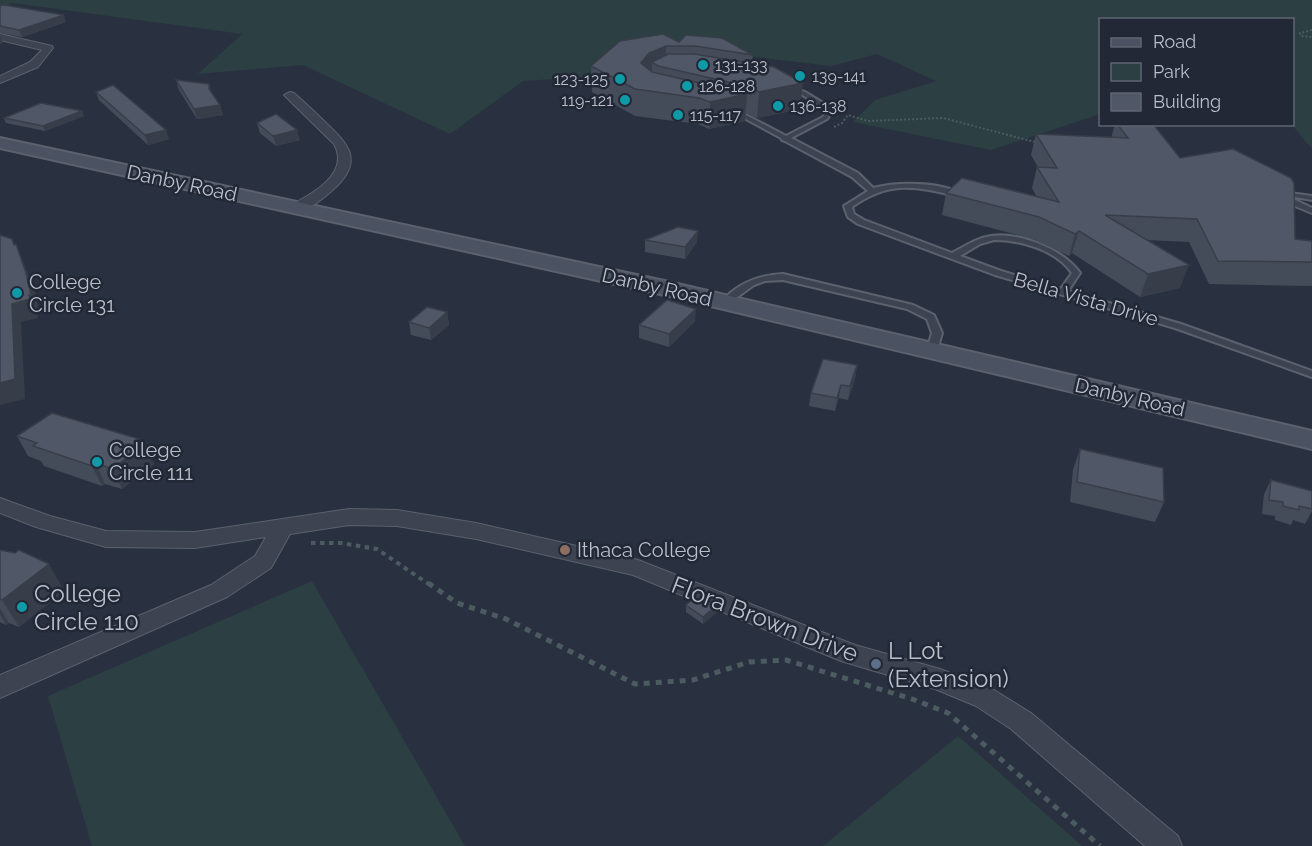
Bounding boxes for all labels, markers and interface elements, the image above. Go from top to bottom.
legend [1099,18,1294,126]
text: Road [1153,31,1196,52]
place label: 131-133 [715,56,768,75]
marker: 131-133 [696,58,710,72]
text: Park [1153,61,1190,82]
place label: 139-141 [812,67,866,86]
marker: 139-141 [793,69,807,83]
place label: 123-125 [554,70,608,89]
marker: 123-125 [613,72,627,86]
place label: 126-128 [699,77,755,96]
marker: 126-128 [680,79,694,93]
place label: 119-121 [561,91,613,110]
text: Building [1153,91,1221,112]
marker: 119-121 [618,93,632,107]
place label: 136-138 [790,97,847,116]
marker: 136-138 [771,99,785,113]
place label: 115-117 [690,106,742,125]
marker: 115-117 [671,108,685,122]
street label: Danby Road [125,160,239,206]
street label: Danby Road [600,263,714,311]
street label: Bella Vista Drive [1011,267,1161,331]
place label: College Circle 131 [29,270,115,317]
marker: College Circle 131 [10,286,24,300]
street label: Danby Road [1073,373,1187,421]
place label: College Circle 111 [109,438,193,485]
marker: College Circle 111 [90,455,104,469]
place label: Ithaca College [577,538,711,562]
marker: Ithaca College [558,543,572,557]
street label: Flora Brown Drive [668,570,862,668]
place label: College Circle 110 [34,579,139,636]
marker: College Circle 110 [15,600,29,614]
place label: L Lot (Extension) [888,636,1009,693]
marker: L Lot (Extension) [869,657,883,671]

